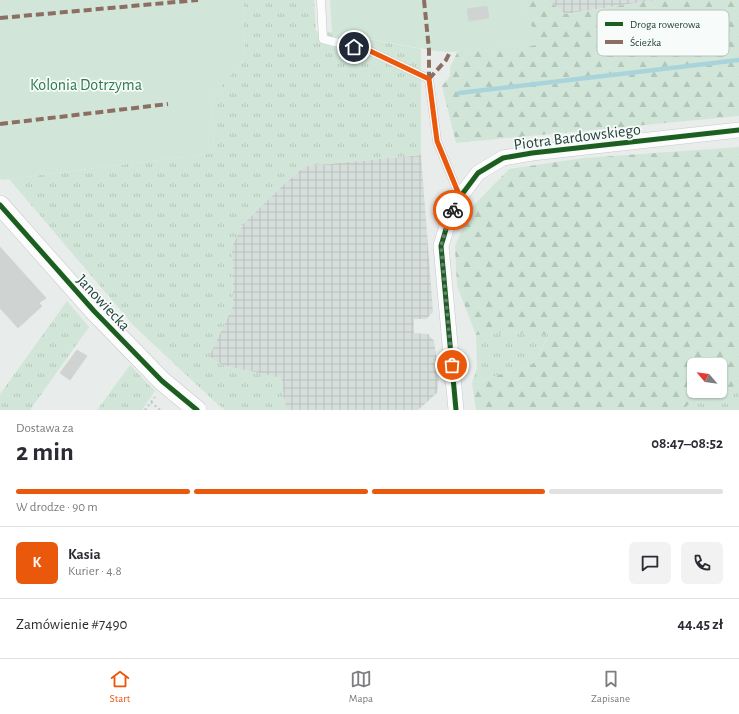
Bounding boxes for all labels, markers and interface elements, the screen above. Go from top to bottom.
legend [597,10,729,56]
text: Droga rowerowa [630,19,700,30]
pin [337,30,371,64]
icon: home [343,36,365,58]
text: Ścieżka [630,36,661,48]
park label: Kolonia Dotrzyma [30,77,142,94]
street label: Piotra Bardowskiego [513,121,642,153]
courier [433,190,473,230]
icon: bike [442,199,464,221]
street label: Janowiecka [73,272,133,334]
pin [435,348,469,382]
icon: bag [441,354,463,376]
north arrow [687,358,727,398]
map controls [687,358,727,398]
text: Dostawa za [16,422,74,435]
text: 08:47–08:52 [651,436,723,451]
text: 2 min [16,439,74,465]
text: W drodze · 90 m [16,501,98,514]
button: chat [629,542,671,584]
button: phone [681,542,723,584]
text: Kasia [68,547,101,562]
text: K [33,555,41,570]
text: Kurier · 4.8 [68,565,122,578]
text: Zamówienie #7490 [16,617,127,632]
text: 44.45 zł [678,617,723,632]
tab: Start [109,668,131,705]
tab: Mapa [349,668,373,705]
tab: Zapisane [591,668,630,705]

